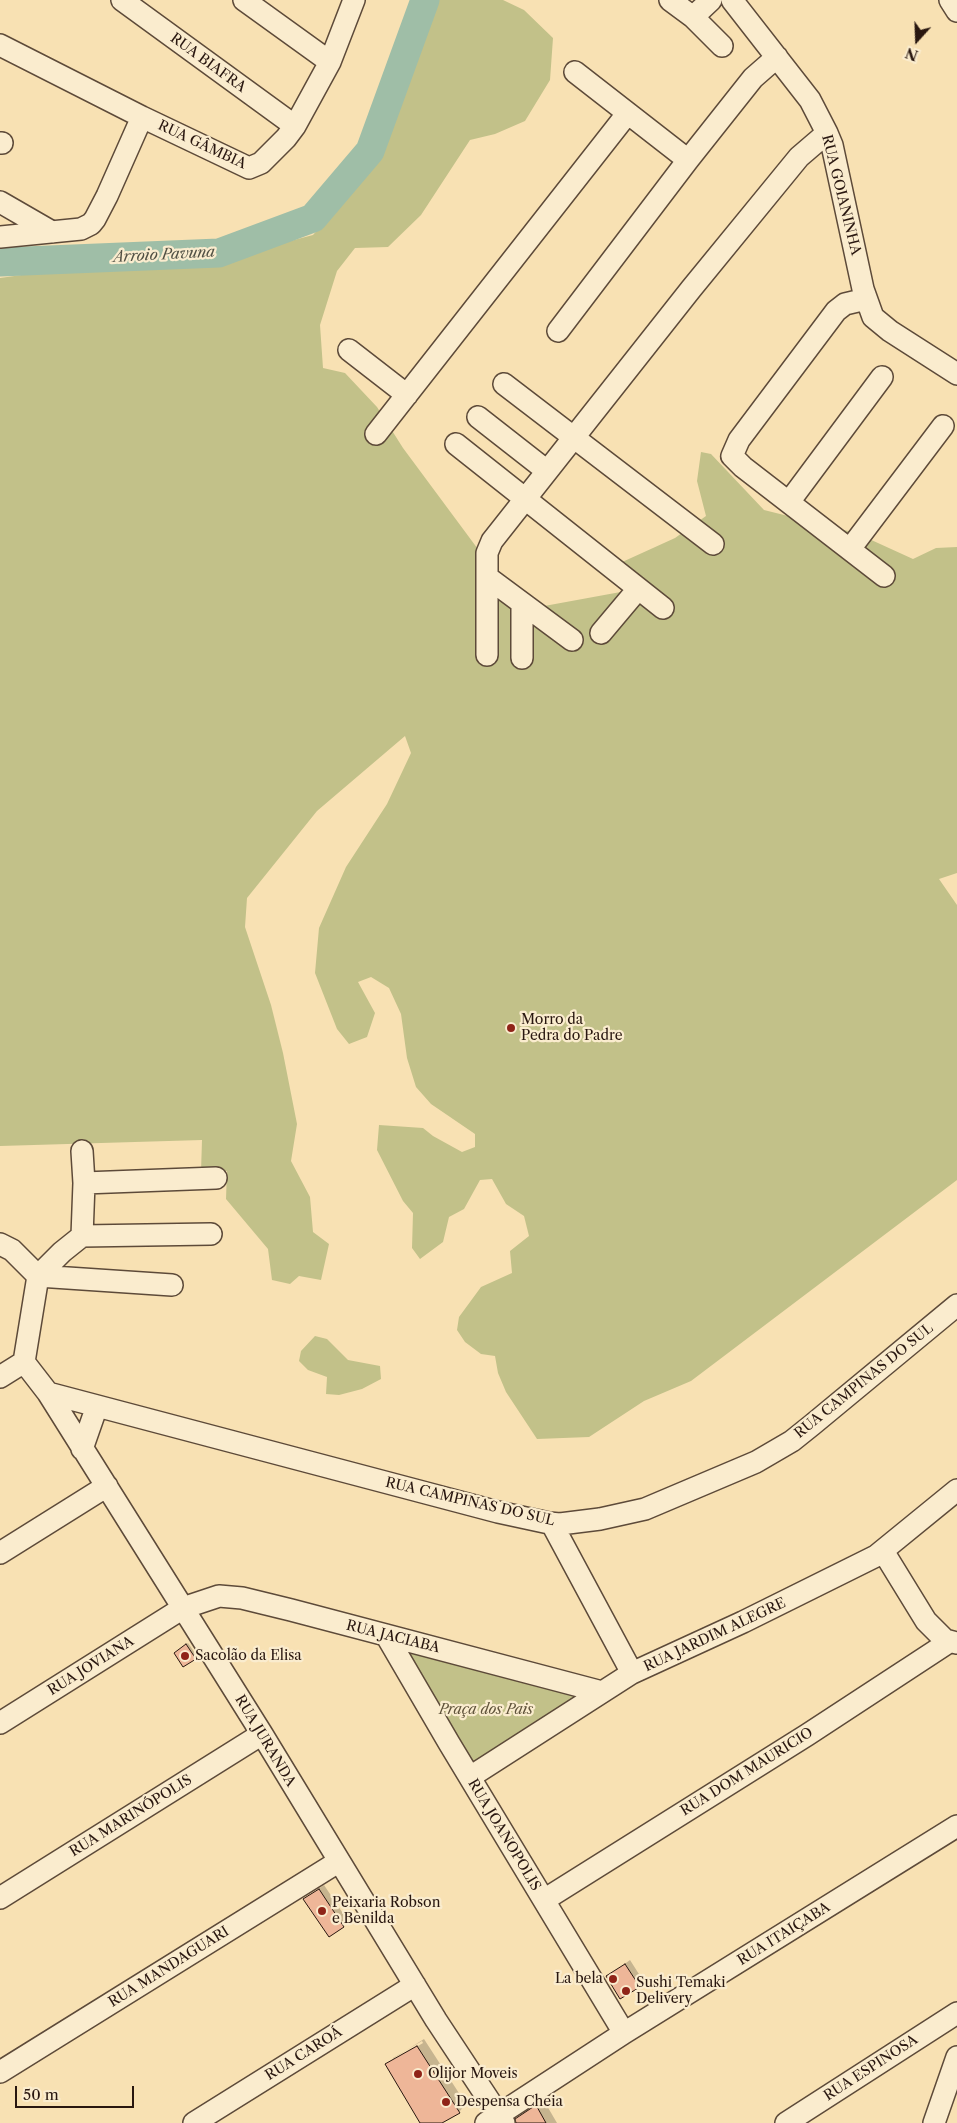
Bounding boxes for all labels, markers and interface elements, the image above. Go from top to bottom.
north arrow [892,15,942,65]
street label: RUA BIAFRA [167,30,249,96]
text: N [903,44,921,65]
street label: RUA GÂMBIA [155,117,249,173]
street label: RUA GOIANINHA [818,133,864,257]
water label: Arroio Pavuna [113,243,215,267]
place label: Morro da Pedra do Padre [521,1012,623,1044]
marker: Morro da Pedra do Padre [505,1022,517,1034]
street label: RUA CAMPINAS DO SUL [791,1320,937,1442]
street label: RUA CAMPINAS DO SUL [384,1474,556,1530]
street label: RUA JARDIM ALEGRE [641,1595,789,1675]
street label: RUA JACIABA [345,1617,441,1657]
street label: RUA JOVIANA [45,1633,137,1699]
place label: Sacolão da Elisa [195,1648,302,1664]
marker: Sacolão da Elisa [179,1650,191,1662]
street label: RUA JURANDA [231,1692,299,1790]
park label: Praça dos Pais [439,1702,533,1718]
street label: RUA DOM MAURICIO [678,1724,816,1820]
street label: RUA MARINÓPOLIS [67,1772,195,1860]
street label: RUA JOANOPOLIS [464,1776,544,1894]
place label: Peixaria Robson e Benilda [332,1895,440,1928]
street label: RUA ITAIÇABA [735,1899,833,1969]
marker: Peixaria Robson e Benilda [316,1905,328,1917]
street label: RUA MANDAGUARI [106,1923,232,2011]
place label: La bela [555,1971,603,1987]
marker: La bela [607,1973,619,1985]
place label: Sushi Temaki Delivery [636,1975,726,2008]
marker: Sushi Temaki Delivery [620,1985,632,1997]
street label: RUA CAROÁ [263,2024,345,2084]
street label: RUA ESPINOSA [821,2031,921,2105]
place label: Olijor Moveis [428,2066,517,2082]
marker: Olijor Moveis [412,2068,424,2080]
scale bar [18,2076,136,2108]
text: 50 m [23,2085,59,2104]
place label: Despensa Cheia [456,2094,563,2110]
marker: Despensa Cheia [440,2096,452,2108]

